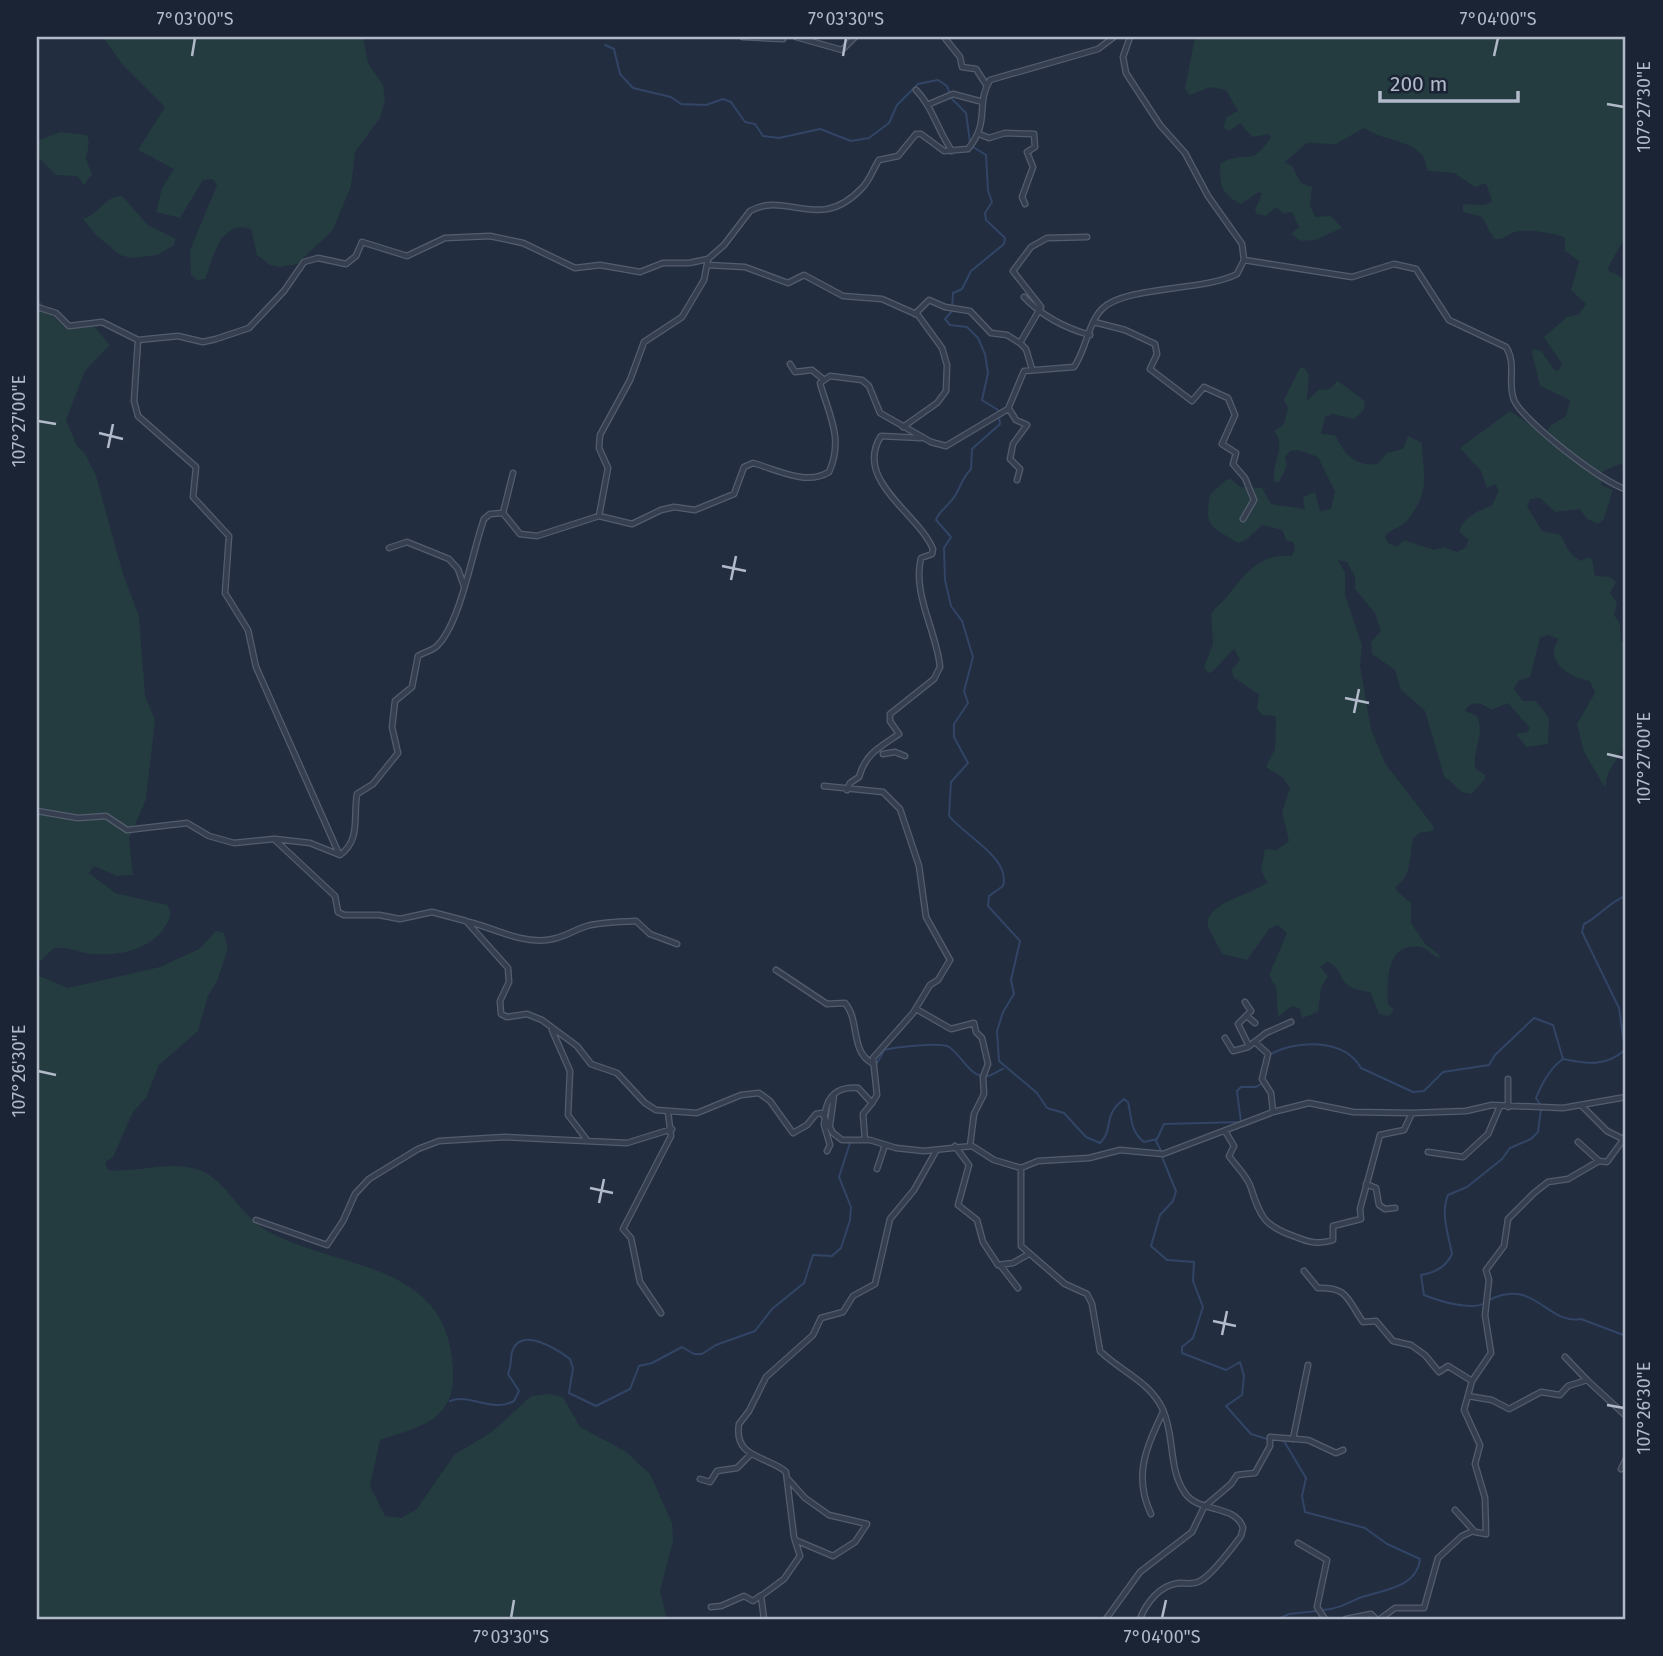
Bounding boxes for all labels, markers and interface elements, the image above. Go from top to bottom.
text: 7°03'00"S [156,8,234,30]
text: 7°03'30"S [808,8,884,30]
text: 7°04'00"S [1460,8,1537,30]
scale bar [1380,60,1518,104]
text: 107°27'30"E [1633,61,1655,153]
text: 200 m [1390,71,1447,97]
text: 107°27'00"E [8,375,30,467]
text: 107°27'00"E [1633,712,1655,804]
text: 107°26'30"E [8,1025,30,1117]
text: 107°26'30"E [1633,1362,1655,1454]
text: 7°03'30"S [473,1626,549,1648]
text: 7°04'00"S [1124,1626,1201,1648]

